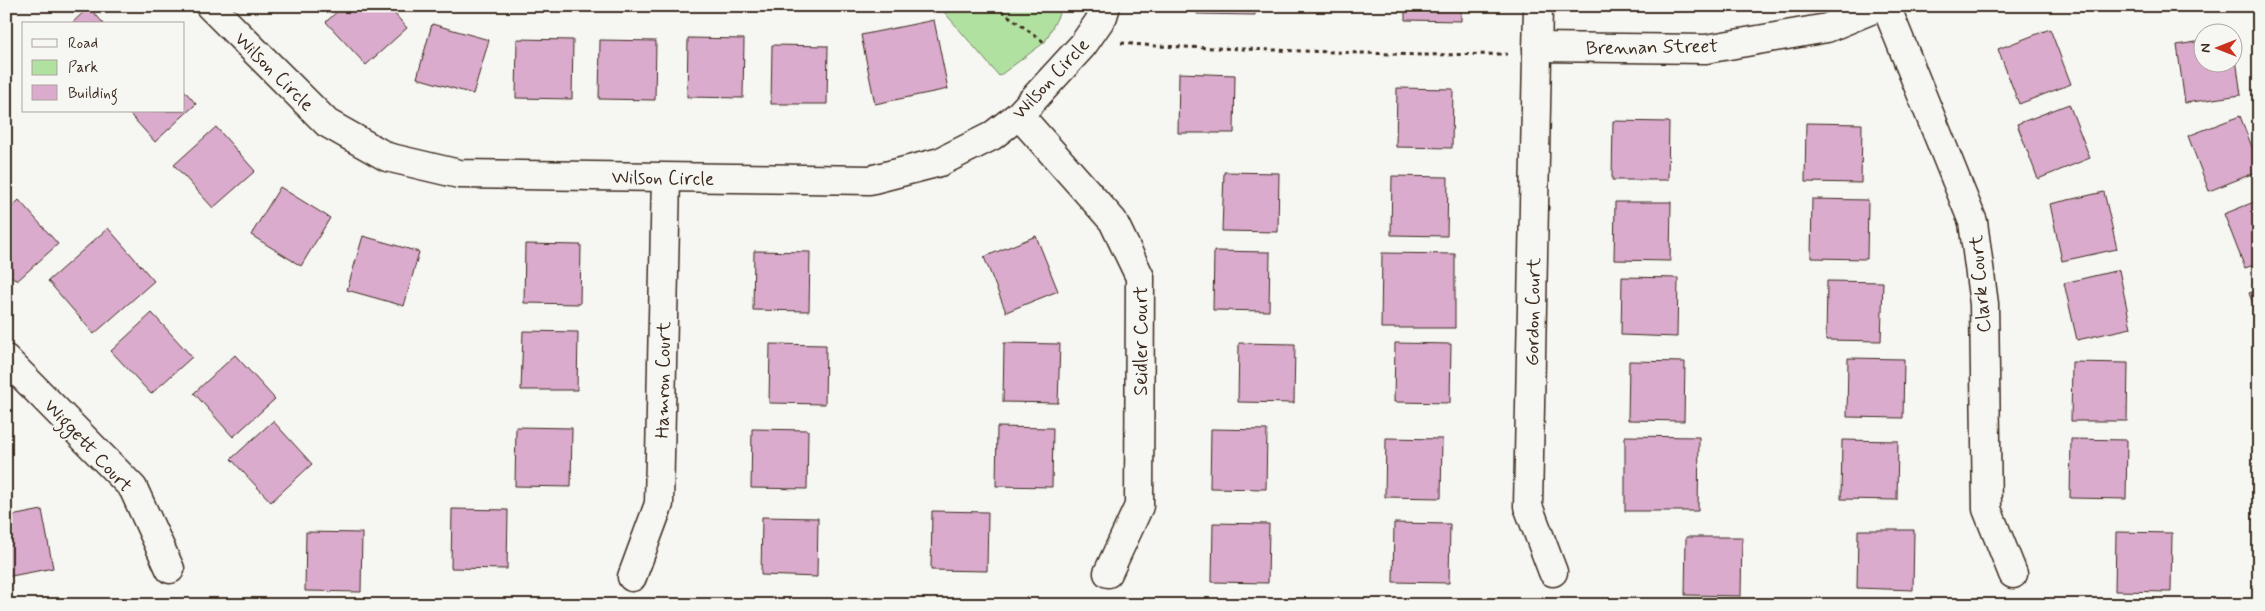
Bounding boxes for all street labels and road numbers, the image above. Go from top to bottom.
street label: Wilson Circle [229,27,319,117]
street label: Wilson Circle [1007,33,1095,125]
street label: Brennan Street [1586,34,1718,61]
street label: Wilson Circle [611,165,714,192]
street label: Clark Court [1964,234,1997,334]
street label: Gordon Court [1520,258,1547,366]
street label: Seidler Court [1129,286,1154,396]
street label: Hamron Court [650,321,677,439]
street label: Wiggett Court [36,394,138,500]

